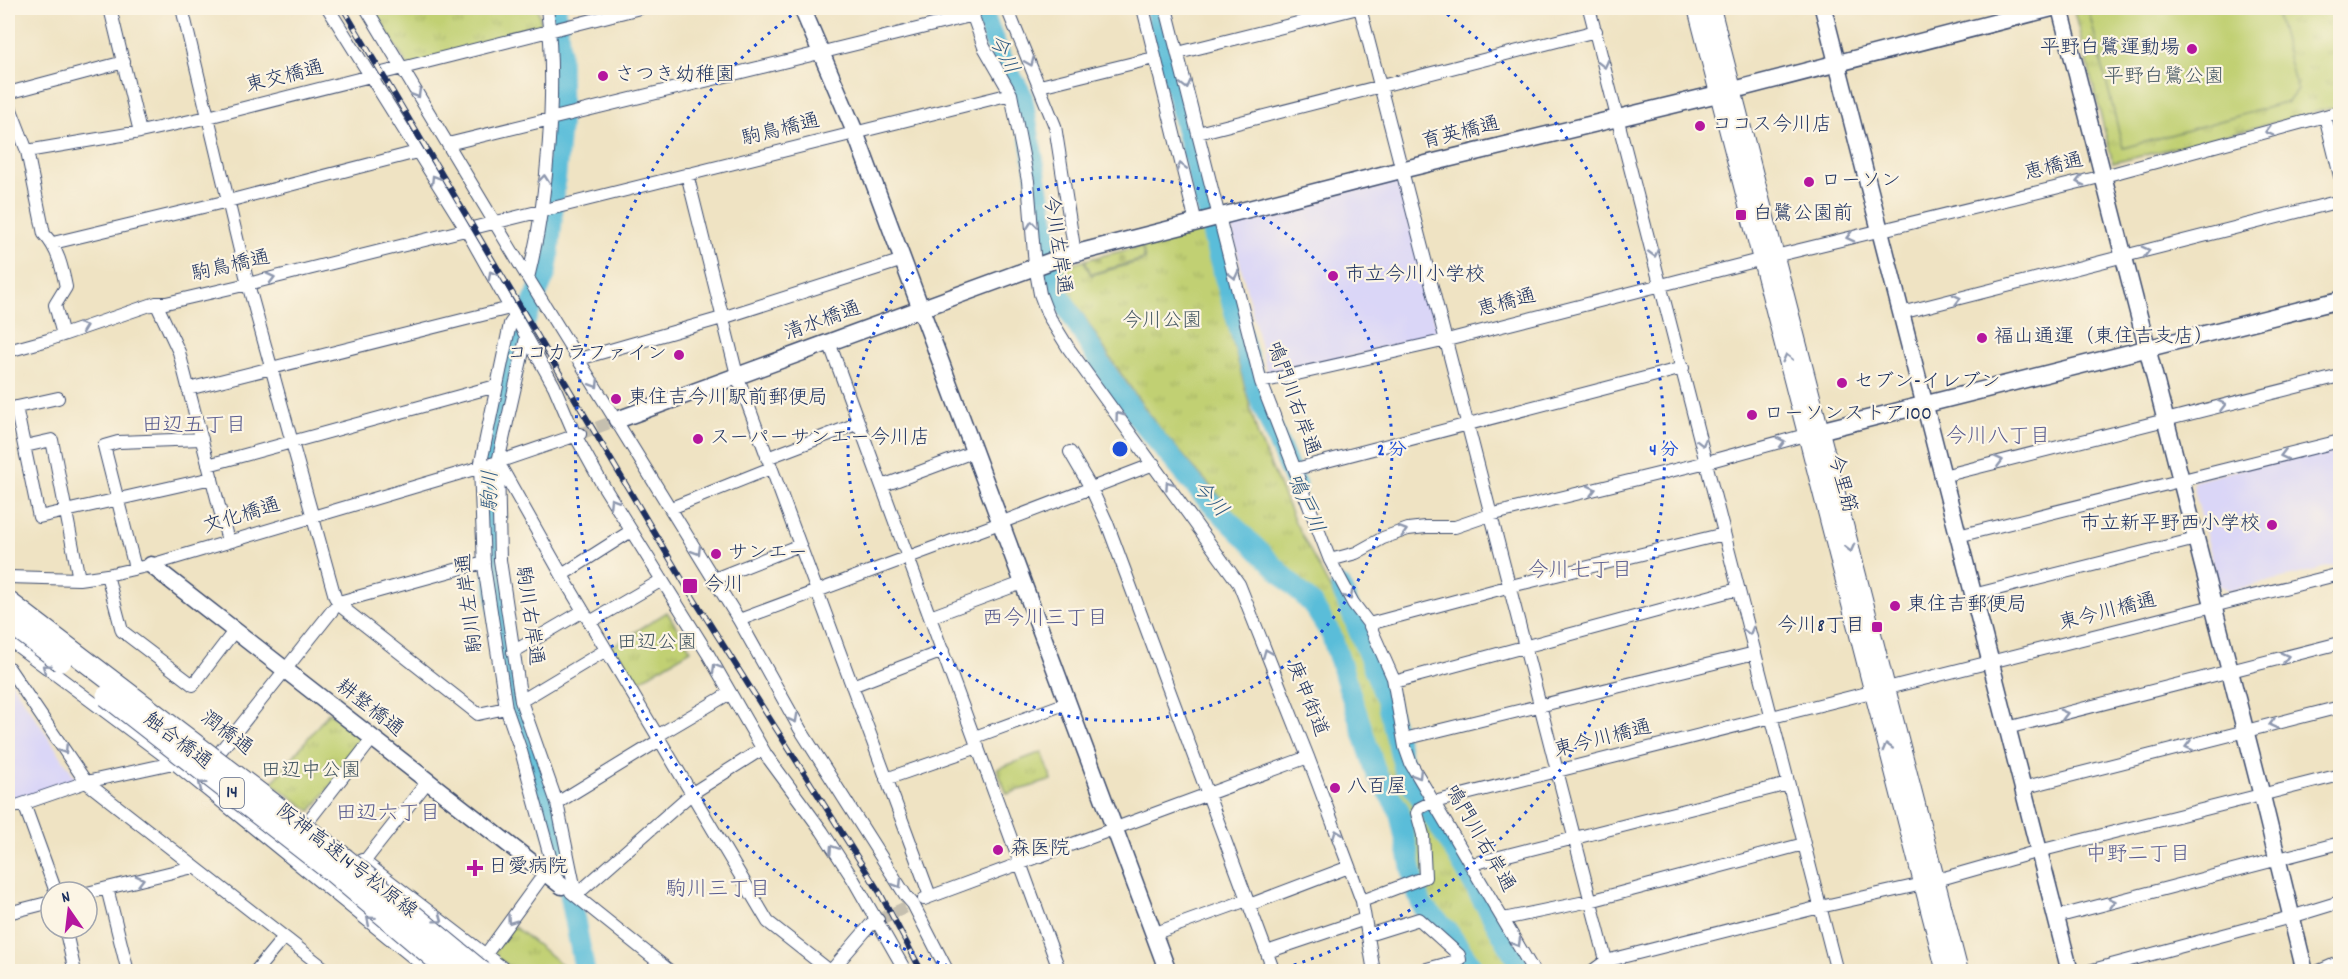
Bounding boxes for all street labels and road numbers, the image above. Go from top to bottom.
street label: 東交橋通 [243,55,327,101]
street label: 駒鳥橋通 [739,108,823,154]
street label: 育英橋通 [1419,111,1503,157]
street label: 恵橋通 [2022,147,2086,189]
street label: 今川左岸通 [1035,194,1077,296]
street label: 駒鳥橋通 [189,244,273,290]
street label: 恵橋通 [1474,283,1540,325]
street label: 清水橋通 [781,295,865,349]
street label: 鳴門川右岸通 [1258,338,1326,460]
street label: 今里筋 [1820,451,1862,517]
street label: 文化橋通 [200,492,284,542]
street label: 駒川左岸通 [451,552,491,654]
street label: 駒川右岸通 [507,565,549,667]
street label: 東今川橋通 [2056,587,2160,639]
street label: 庚申街道 [1278,657,1334,741]
street label: 耕整橋通 [329,673,409,745]
street label: 潤橋通 [194,705,258,763]
street label: 触合橋通 [137,707,217,777]
street label: 東今川橋通 [1551,714,1655,766]
road number: 14 [220,778,244,808]
street label: 鳴門川右岸通 [1437,780,1521,898]
street label: 阪神高速14号松原線 [269,798,423,926]

